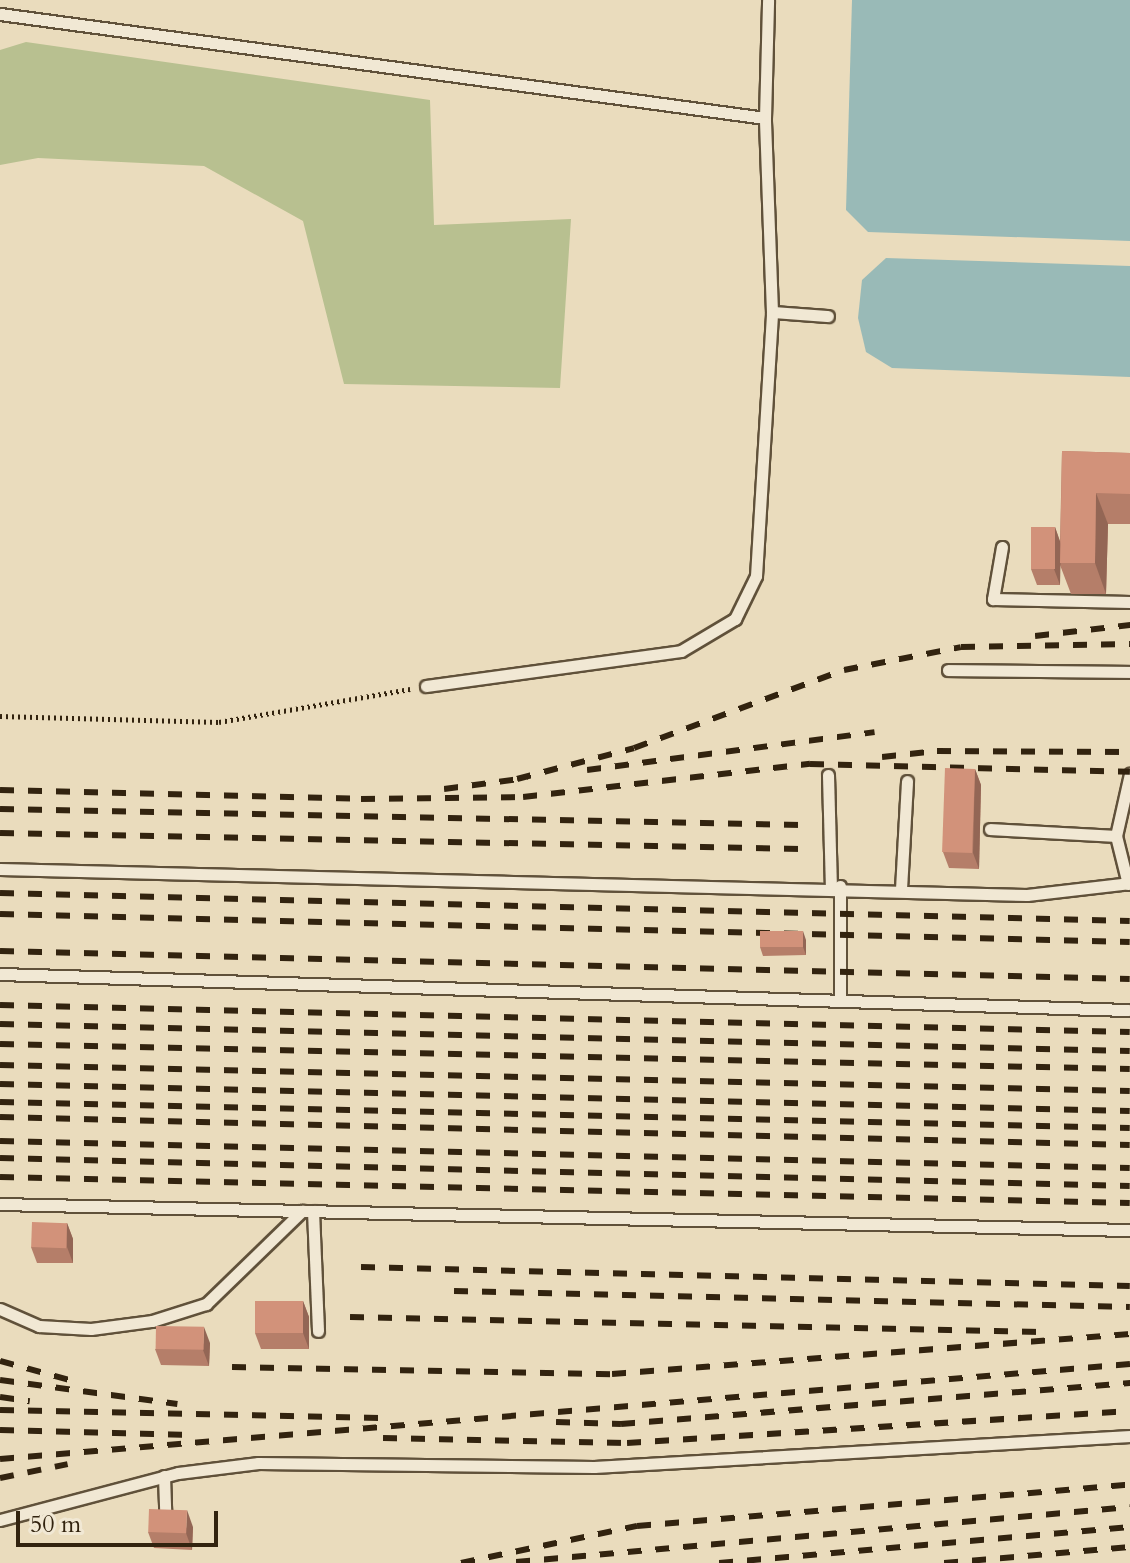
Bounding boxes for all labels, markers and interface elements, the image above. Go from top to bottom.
scale bar [20,1495,222,1545]
text: 50 m [30,1508,81,1541]

